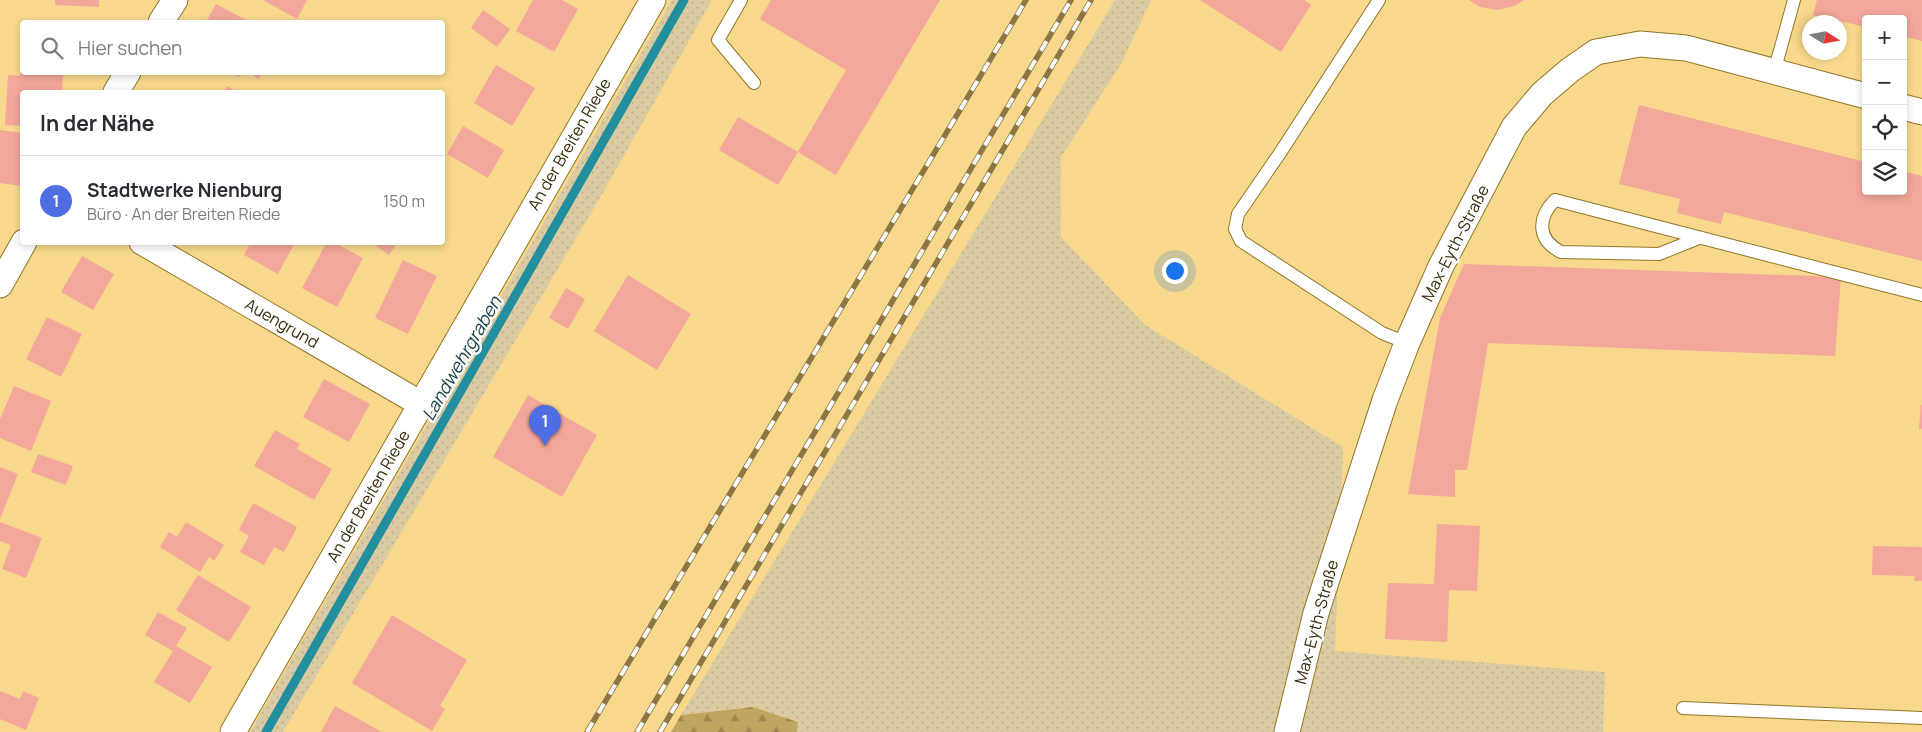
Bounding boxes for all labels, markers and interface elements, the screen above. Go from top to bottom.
north arrow [1802,15,1847,60]
map controls [1862,15,1907,195]
button: + [1862,15,1907,60]
search box [20,20,445,75]
icon: search [38,34,66,62]
text: Hier suchen [78,35,182,61]
button: − [1862,60,1907,105]
street label: An der Breiten Riede [522,74,616,214]
button: locate [1862,105,1907,150]
text: In der Nähe [40,109,154,137]
button: layers [1862,150,1907,195]
text: Stadtwerke Nienburg [87,177,282,203]
street label: Max-Eyth-Straße [1416,181,1494,305]
text: 1 [52,190,60,212]
text: 150 m [383,190,425,212]
text: Büro · An der Breiten Riede [87,203,280,225]
your location [1162,258,1188,284]
water label: Landwehrgraben [416,290,507,424]
street label: Auengrund [241,293,323,353]
pin: 1 [529,405,561,446]
street label: An der Breiten Riede [321,426,415,566]
street label: Max-Eyth-Straße [1289,557,1343,687]

